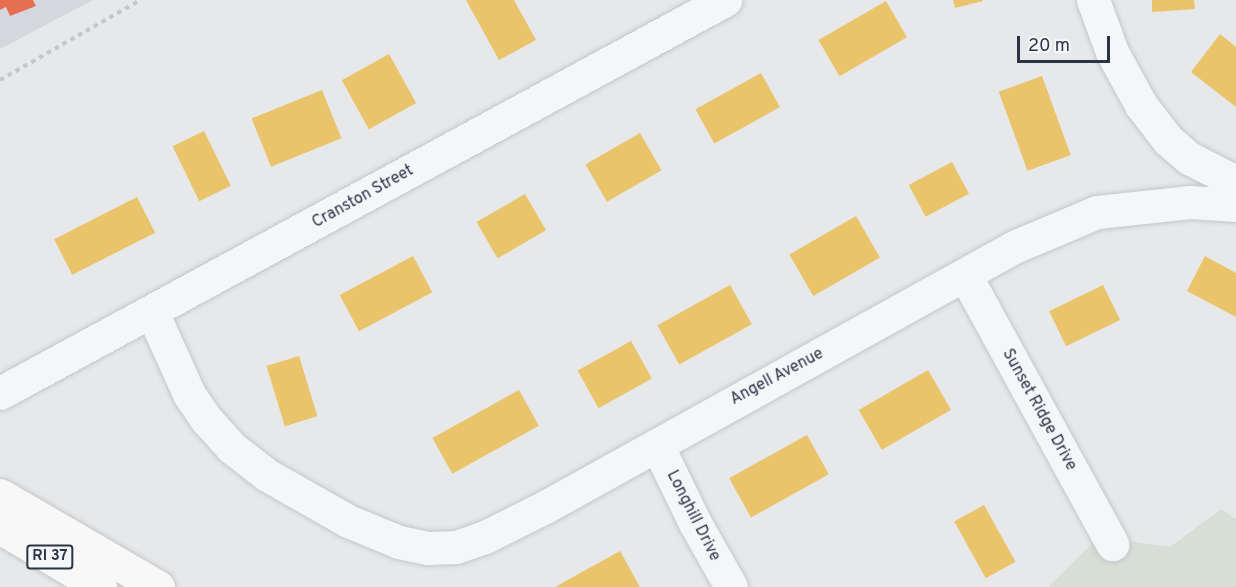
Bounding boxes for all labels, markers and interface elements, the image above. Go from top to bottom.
scale bar [1020,24,1113,62]
text: 20 m [1028,35,1070,58]
street label: Cranston Street [309,161,417,233]
street label: Angell Avenue [727,344,827,410]
street label: Sunset Ridge Drive [998,346,1080,474]
street label: Longhill Drive [662,467,724,565]
road number: RI 37 [26,545,74,569]

